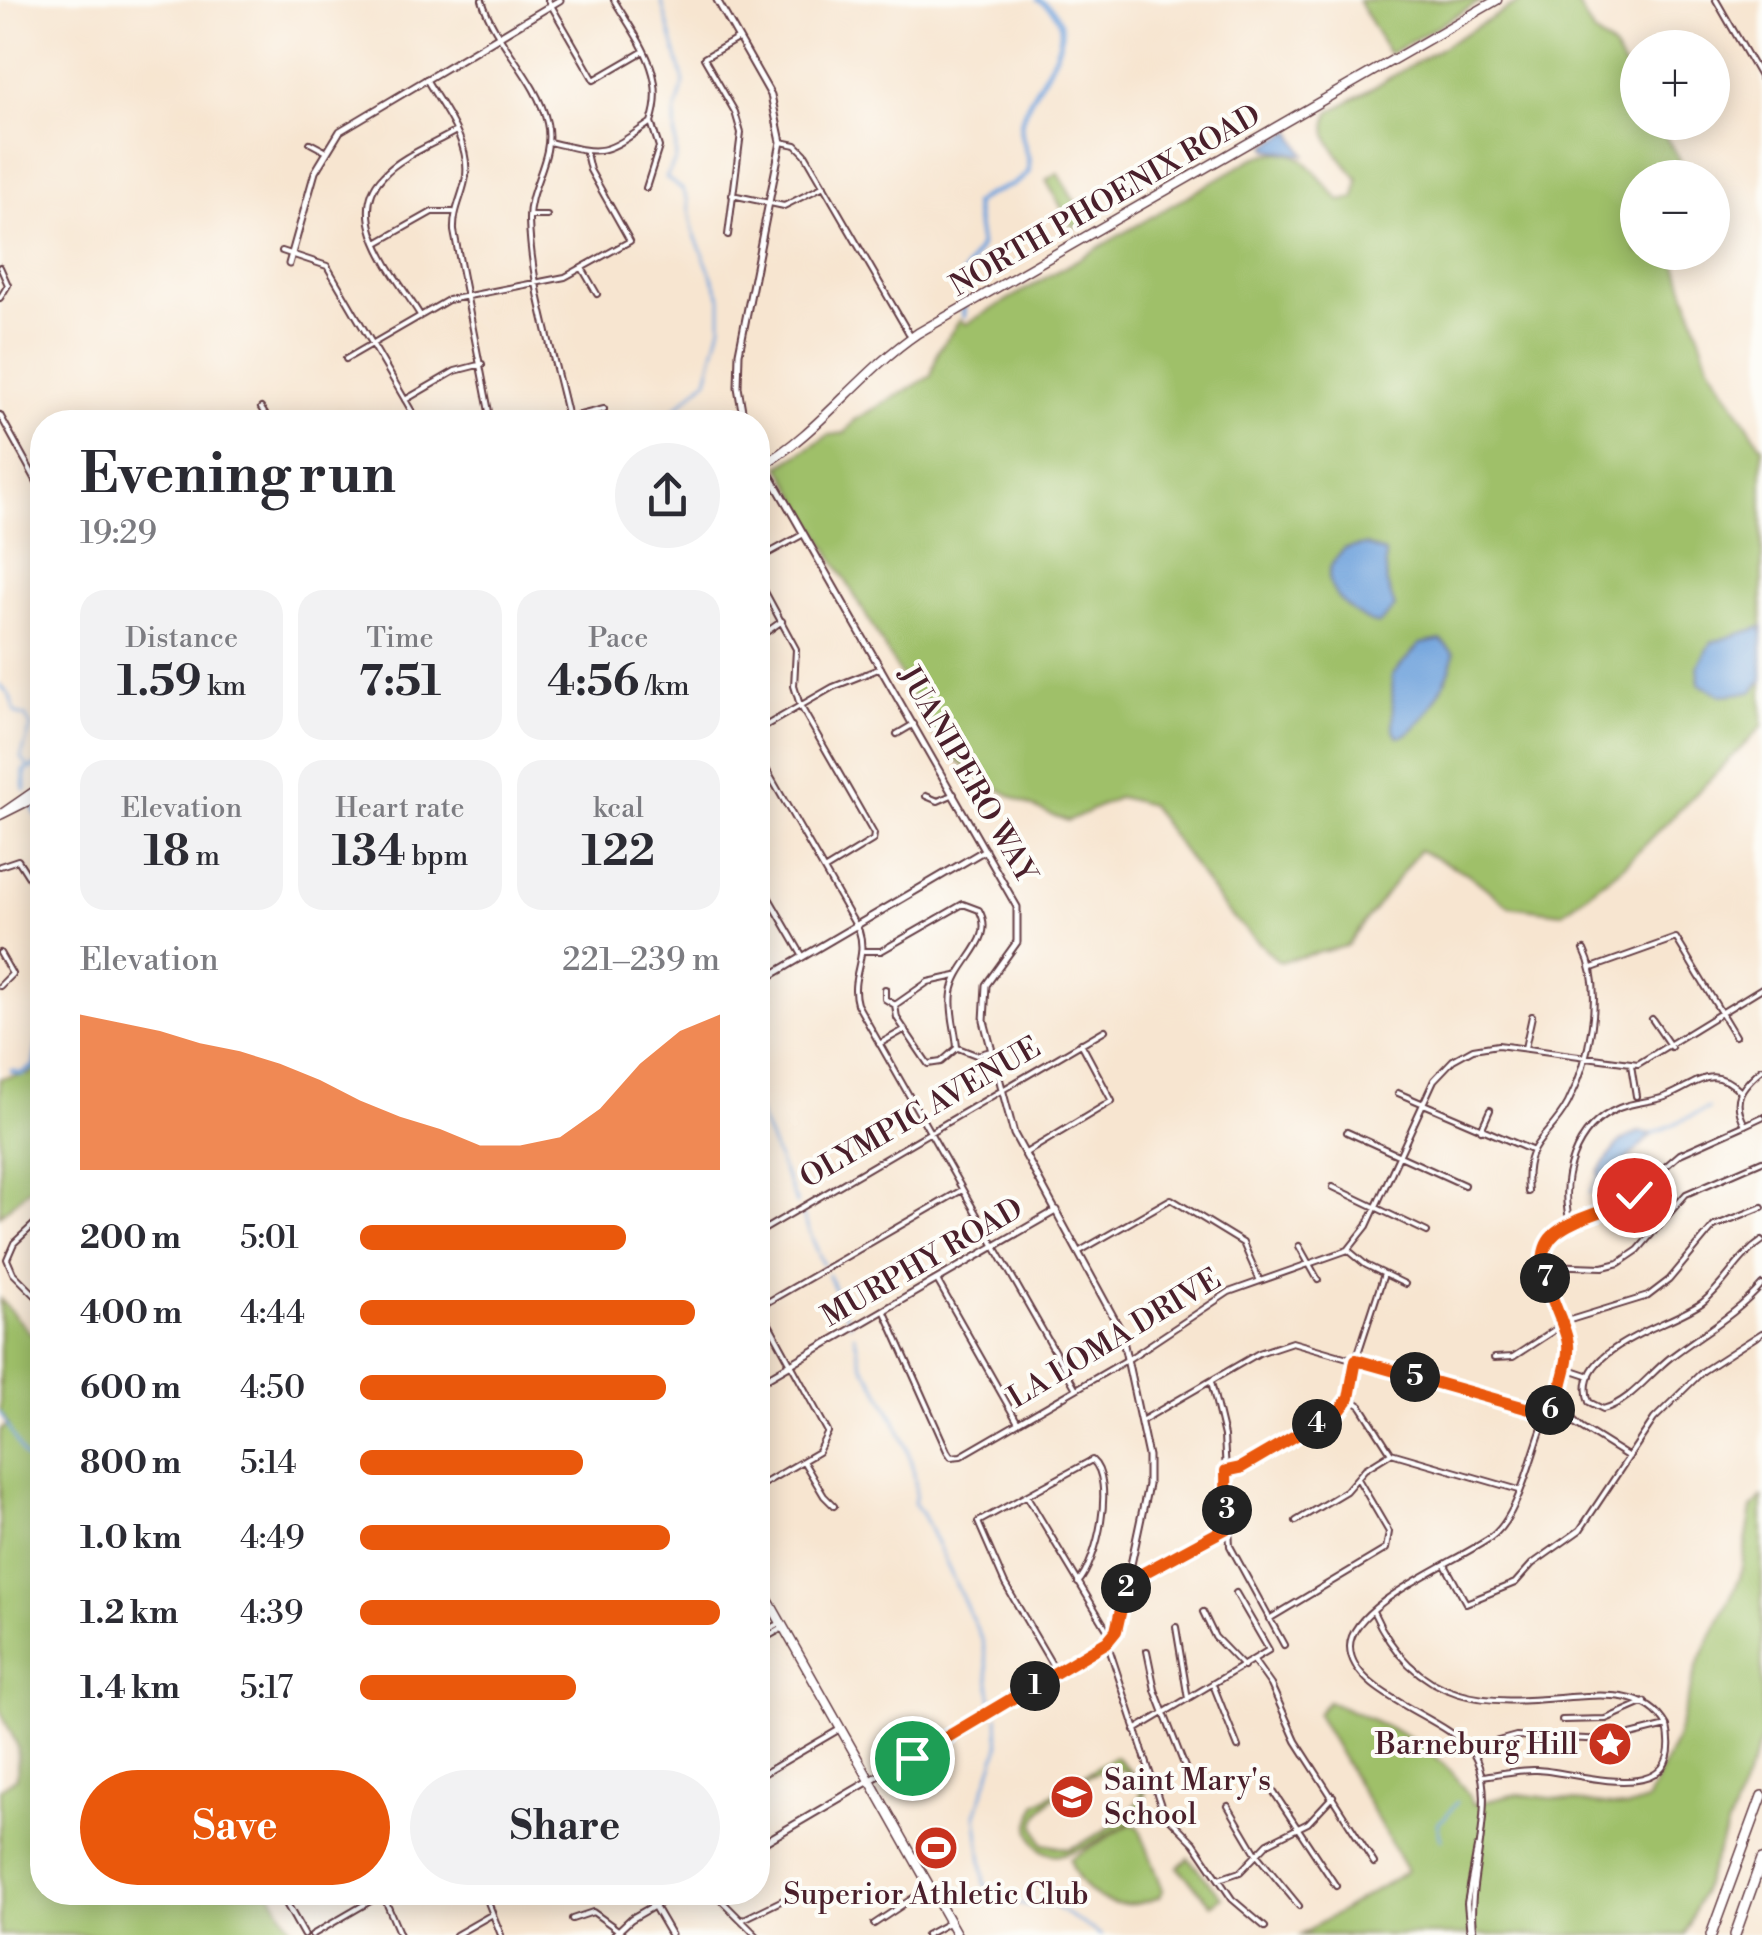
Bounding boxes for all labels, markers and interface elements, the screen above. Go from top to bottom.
map controls [1620,30,1730,270]
button: + [1620,30,1730,140]
street label: NORTH PHOENIX ROAD [943,96,1268,305]
button: − [1620,160,1730,270]
text: Evening run [80,441,396,510]
button: share [615,443,720,548]
text: 19:29 [80,513,157,553]
text: Distance [125,621,238,656]
text: Time [366,621,434,656]
text: Pace [588,621,648,656]
text: 1.59 [117,656,201,709]
text: 7:51 [359,656,441,709]
text: 4:56 [547,656,639,709]
street label: JUANIPERO WAY [889,658,1045,891]
text: km [201,669,246,704]
text: /km [639,669,690,704]
text: Elevation [121,791,242,826]
text: Heart rate [335,791,465,826]
text: kcal [593,791,644,826]
text: 18 [143,826,190,879]
text: 134 [332,826,406,879]
text: 122 [582,826,655,879]
text: m [190,839,220,874]
text: bpm [406,839,468,874]
text: Elevation [80,940,219,980]
text: 221–239 m [562,940,720,980]
street label: OLYMPIC AVENUE [794,1029,1047,1197]
pin [1592,1153,1677,1238]
icon: check [1607,1168,1662,1223]
street label: MURPHY ROAD [815,1190,1030,1336]
text: 200 m [80,1218,181,1258]
text: 5:01 [240,1218,299,1258]
pin: 7 [1520,1253,1570,1303]
street label: LA LOMA DRIVE [1001,1260,1228,1417]
text: 7 [1537,1260,1553,1295]
text: 400 m [80,1293,182,1333]
text: 4:44 [240,1293,305,1333]
pin: 5 [1390,1352,1440,1402]
text: 5 [1406,1359,1424,1394]
text: 600 m [80,1368,181,1408]
text: 4:50 [240,1368,305,1408]
pin: 6 [1525,1385,1575,1435]
text: 6 [1541,1392,1559,1427]
pin: 4 [1292,1399,1342,1449]
text: 4 [1308,1406,1326,1441]
text: 800 m [80,1443,181,1483]
text: 5:14 [240,1443,296,1483]
pin: 3 [1202,1485,1252,1535]
text: 3 [1219,1492,1235,1527]
text: 1.0 km [80,1518,182,1558]
text: 4:49 [240,1518,305,1558]
pin: 2 [1101,1563,1151,1613]
text: 2 [1117,1570,1135,1605]
text: 1.2 km [80,1593,178,1633]
text: 4:39 [240,1593,303,1633]
pin: 1 [1010,1661,1060,1711]
text: 1.4 km [80,1668,180,1708]
text: 5:17 [240,1668,293,1708]
text: 1 [1028,1668,1042,1703]
pin [870,1716,955,1801]
place icon: Barneburg Hill [1587,1721,1633,1767]
place label: Barneburg Hill [1374,1726,1578,1764]
icon: arrive [885,1731,940,1786]
place label: Saint Mary's School [1104,1762,1271,1834]
button: Save [80,1770,390,1885]
button: Share [410,1770,720,1885]
school or university icon: Saint Mary's School [1049,1774,1095,1820]
sports icon: Superior Athletic Club [913,1825,959,1871]
place label: Superior Athletic Club [783,1876,1089,1914]

